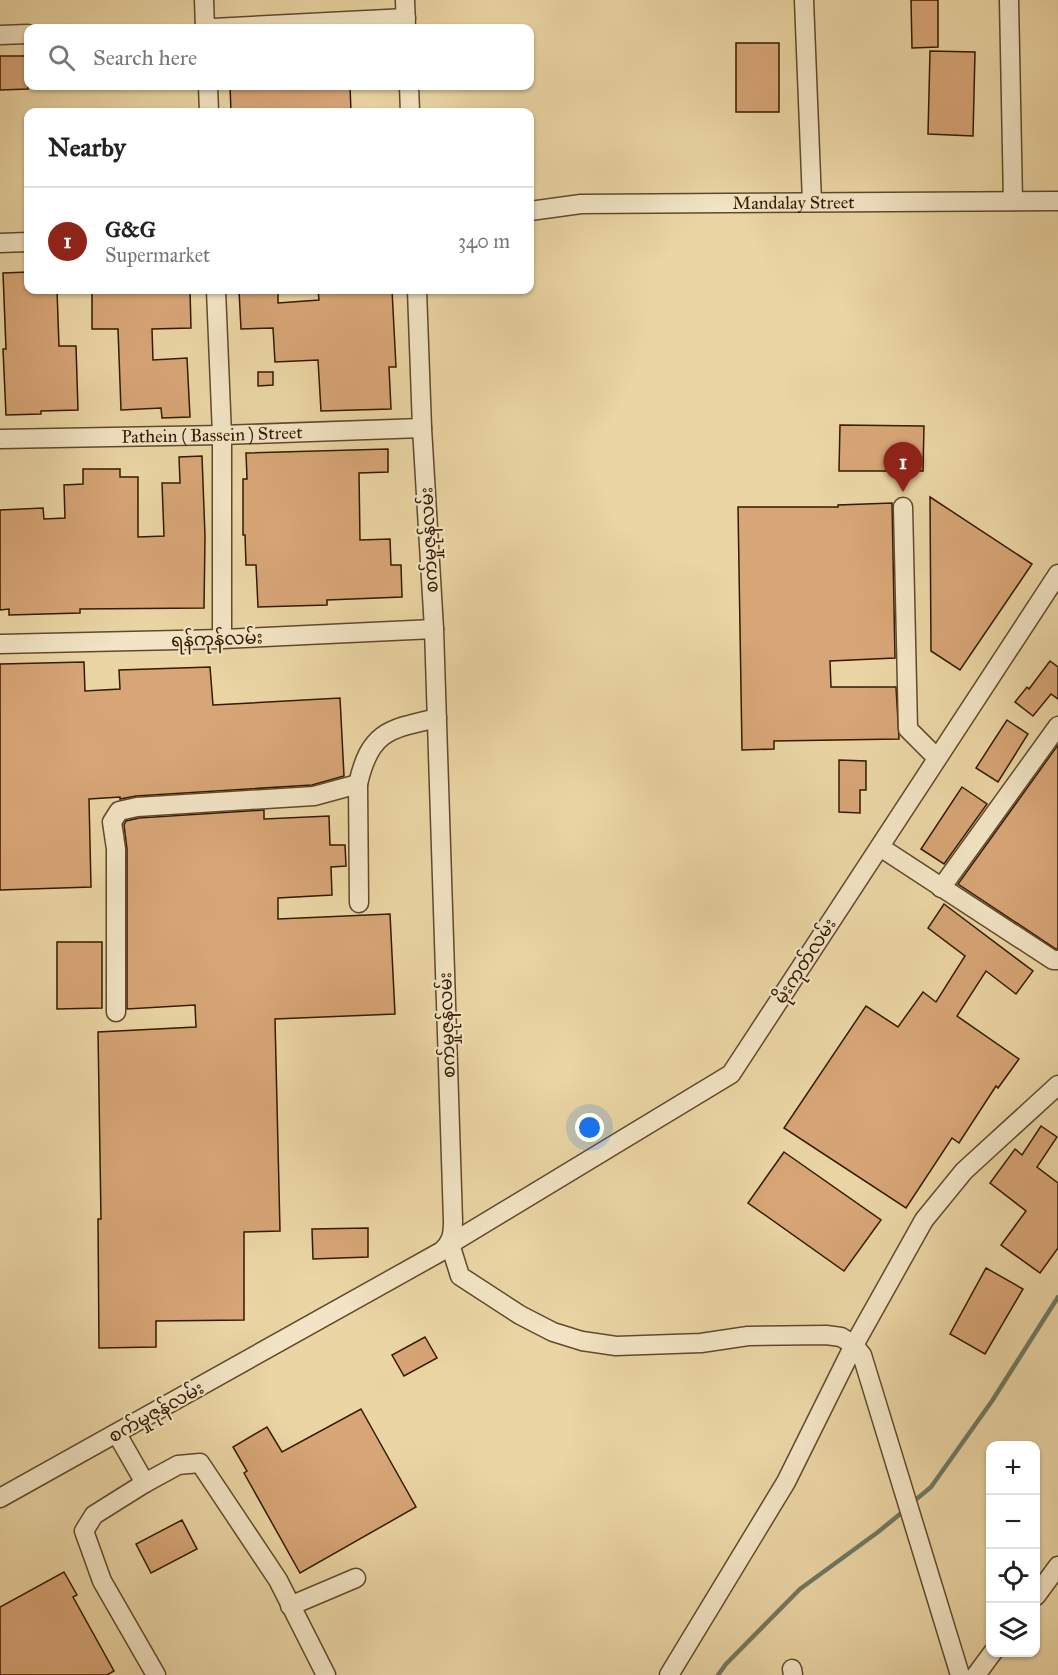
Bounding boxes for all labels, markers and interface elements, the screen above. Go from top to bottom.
search box [24,24,534,90]
icon: search [45,41,78,74]
text: Search here [93,44,197,71]
text: Nearby [48,131,126,163]
street label: Mandalay Street [732,191,855,214]
text: G&G [105,216,156,243]
text: 1 [64,229,71,253]
text: 340 m [458,229,510,253]
text: Supermarket [105,243,210,267]
street label: Pathein ( Bassein ) Street [121,421,304,448]
pin: 1 [884,442,922,492]
street label: စက်မှုဇုန်လမ်း [413,486,447,593]
street label: ရန်ကုန်လမ်း [171,624,263,656]
street label: မိုးကုတ်လမ်း [767,912,844,1010]
street label: စက်မှုဇုန်လမ်း [432,972,464,1078]
your location [575,1113,604,1142]
street label: စက်မှုဇုန်လမ်း [103,1375,210,1451]
map controls [986,1441,1040,1657]
button: + [986,1441,1040,1495]
button: − [986,1495,1040,1549]
button: locate [986,1549,1040,1603]
button: layers [986,1603,1040,1657]

